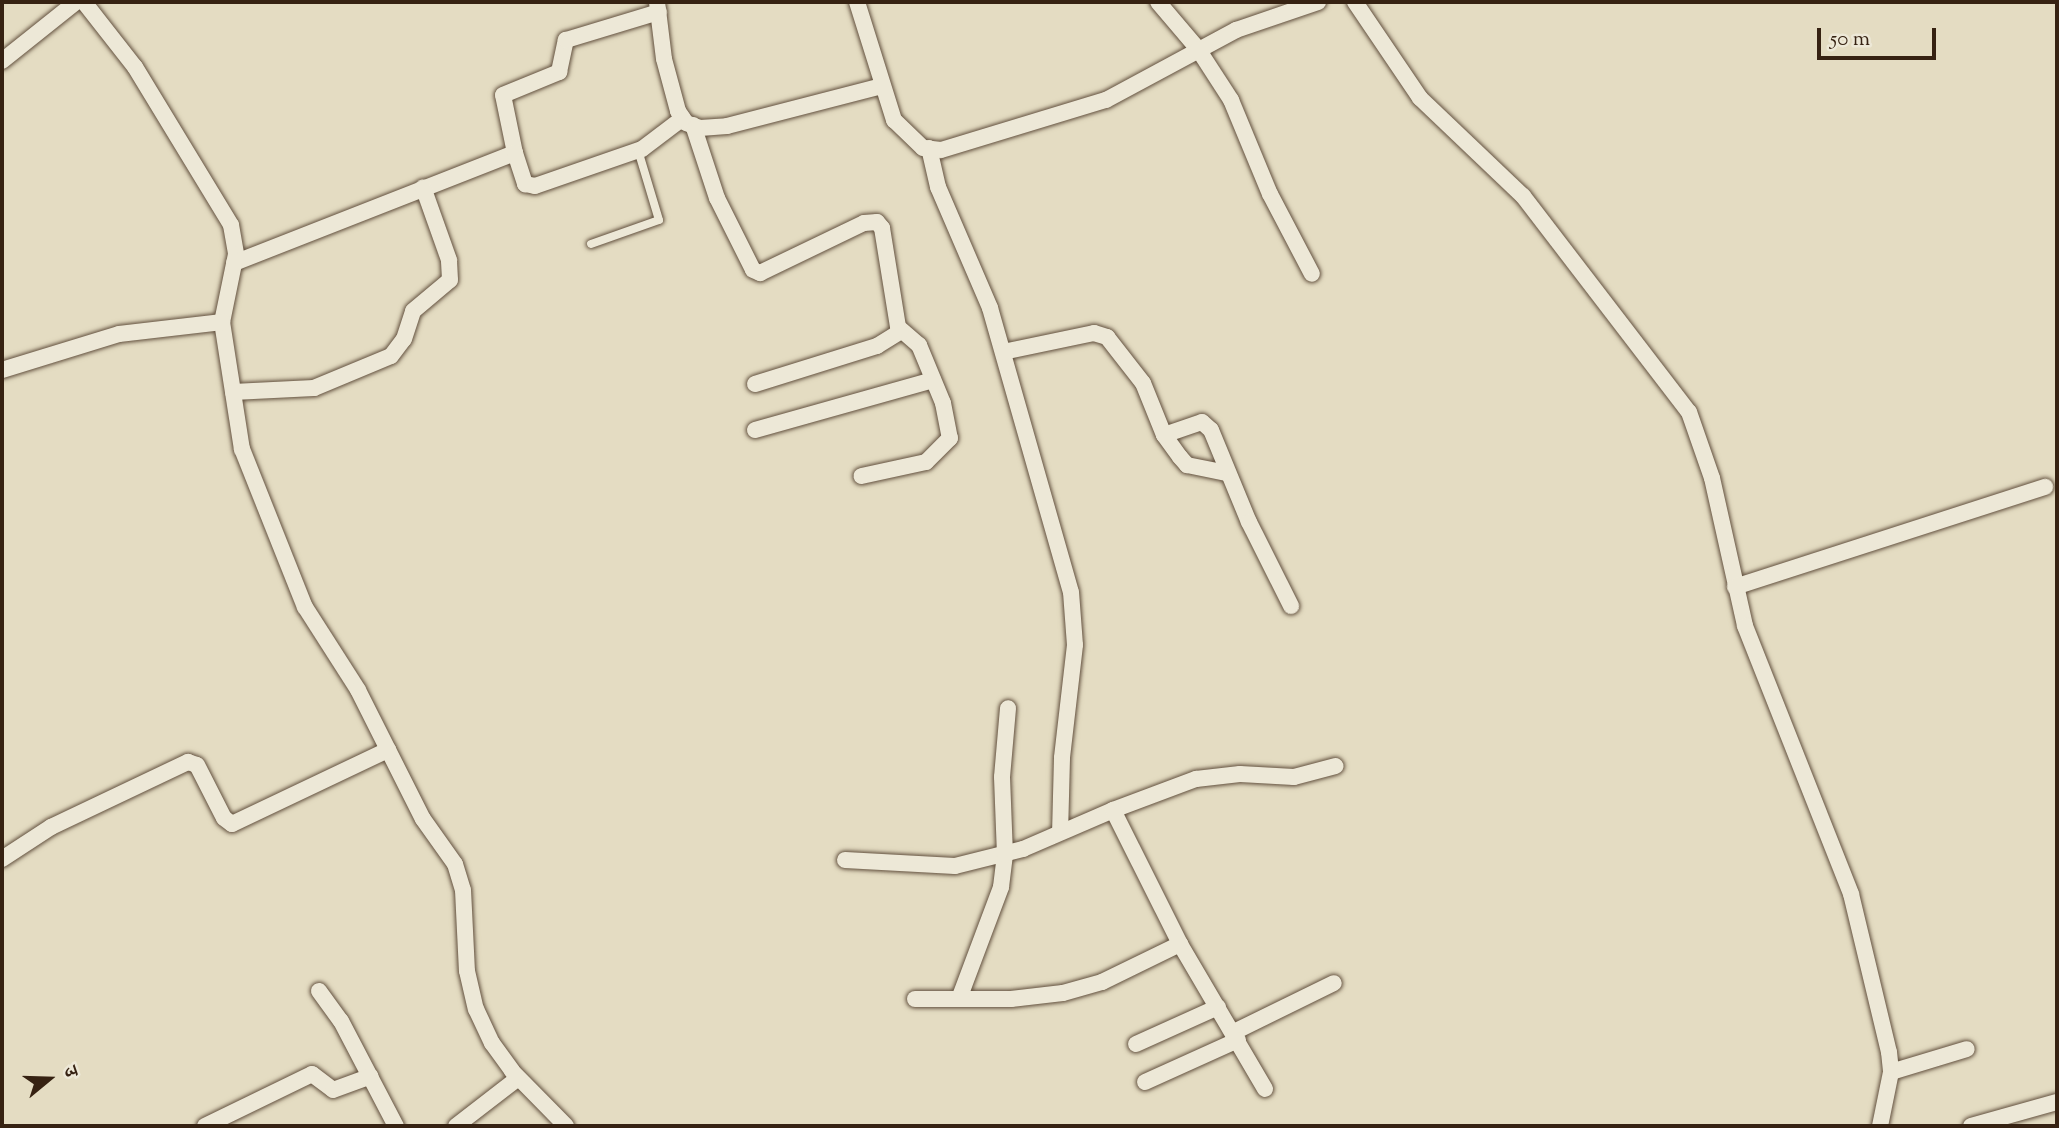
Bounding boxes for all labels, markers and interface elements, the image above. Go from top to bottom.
scale bar [1821,14,1940,58]
text: 50 m [1830,25,1870,55]
north arrow [14,1044,84,1114]
text: उ [55,1063,84,1081]

